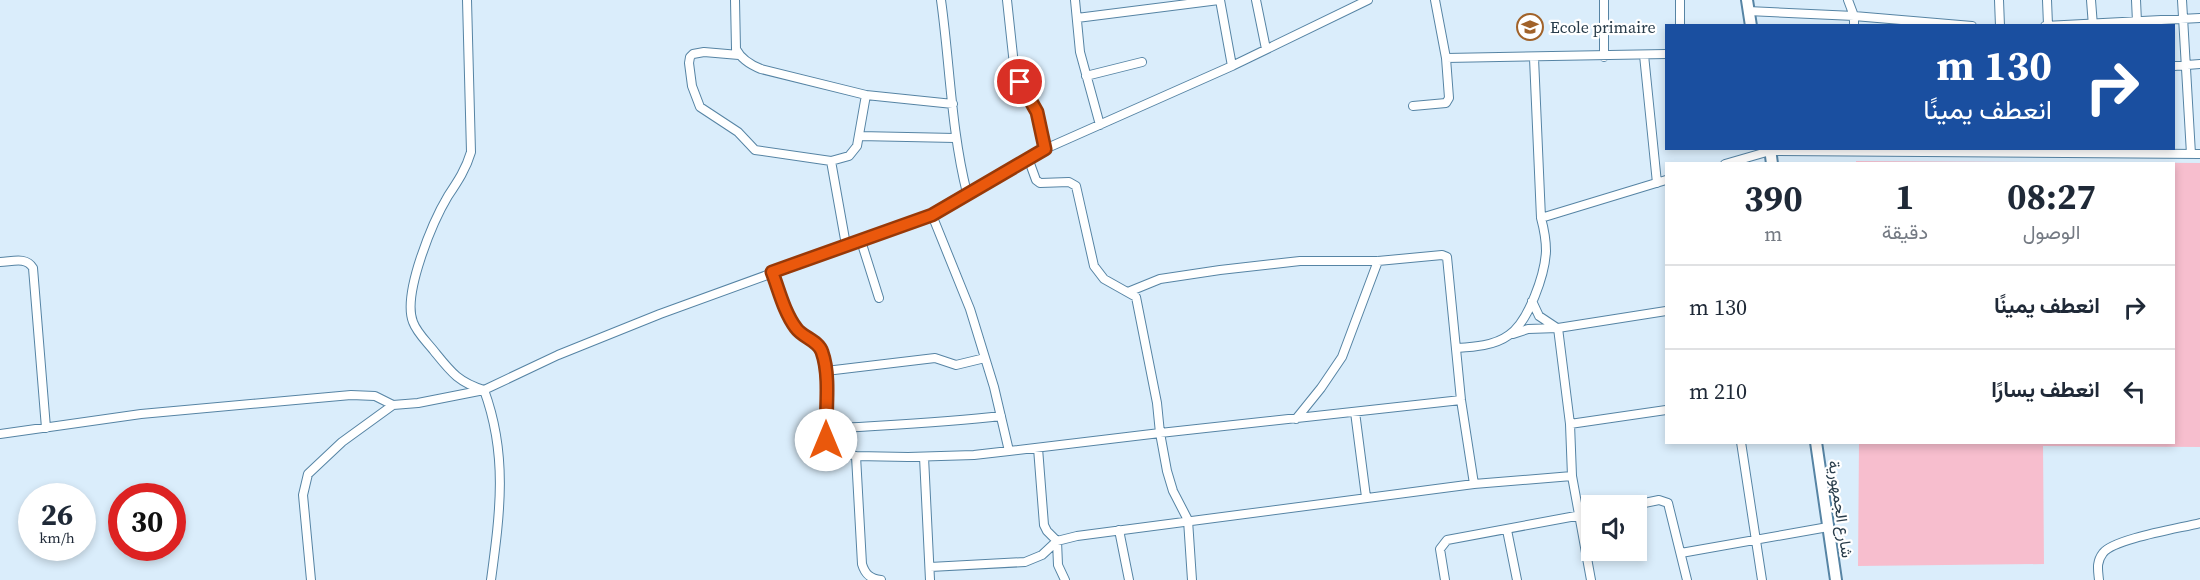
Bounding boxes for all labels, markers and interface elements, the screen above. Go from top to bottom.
school or university icon: Ecole primaire [1515,12,1545,42]
place label: Ecole primaire [1550,16,1656,38]
text: 130 m [1937,36,2052,94]
icon: right [2073,48,2151,126]
pin [994,56,1045,107]
icon: arrive [1003,65,1036,98]
text: انعطف يمينًا [1923,91,2052,128]
text: 1 [1895,172,1915,221]
text: 08:27 [2007,172,2096,221]
text: 390 [1744,174,1803,223]
text: دقيقة [1882,218,1928,246]
text: الوصول [2023,218,2080,246]
text: m [1764,220,1782,248]
text: انعطف يمينًا [1994,290,2100,320]
icon: right [2118,291,2151,324]
text: 130 m [1689,292,1747,322]
text: انعطف يسارًا [1991,374,2100,404]
icon: left [2118,375,2151,408]
text: 210 m [1689,376,1747,406]
position arrow [794,408,858,472]
street label: شارع الجمهورية [1822,459,1859,559]
speed limit sign: 30 [108,483,186,561]
text: 26 [41,494,73,535]
map controls [1581,495,1647,561]
button: sound [1581,495,1647,561]
text: km/h [39,527,75,548]

